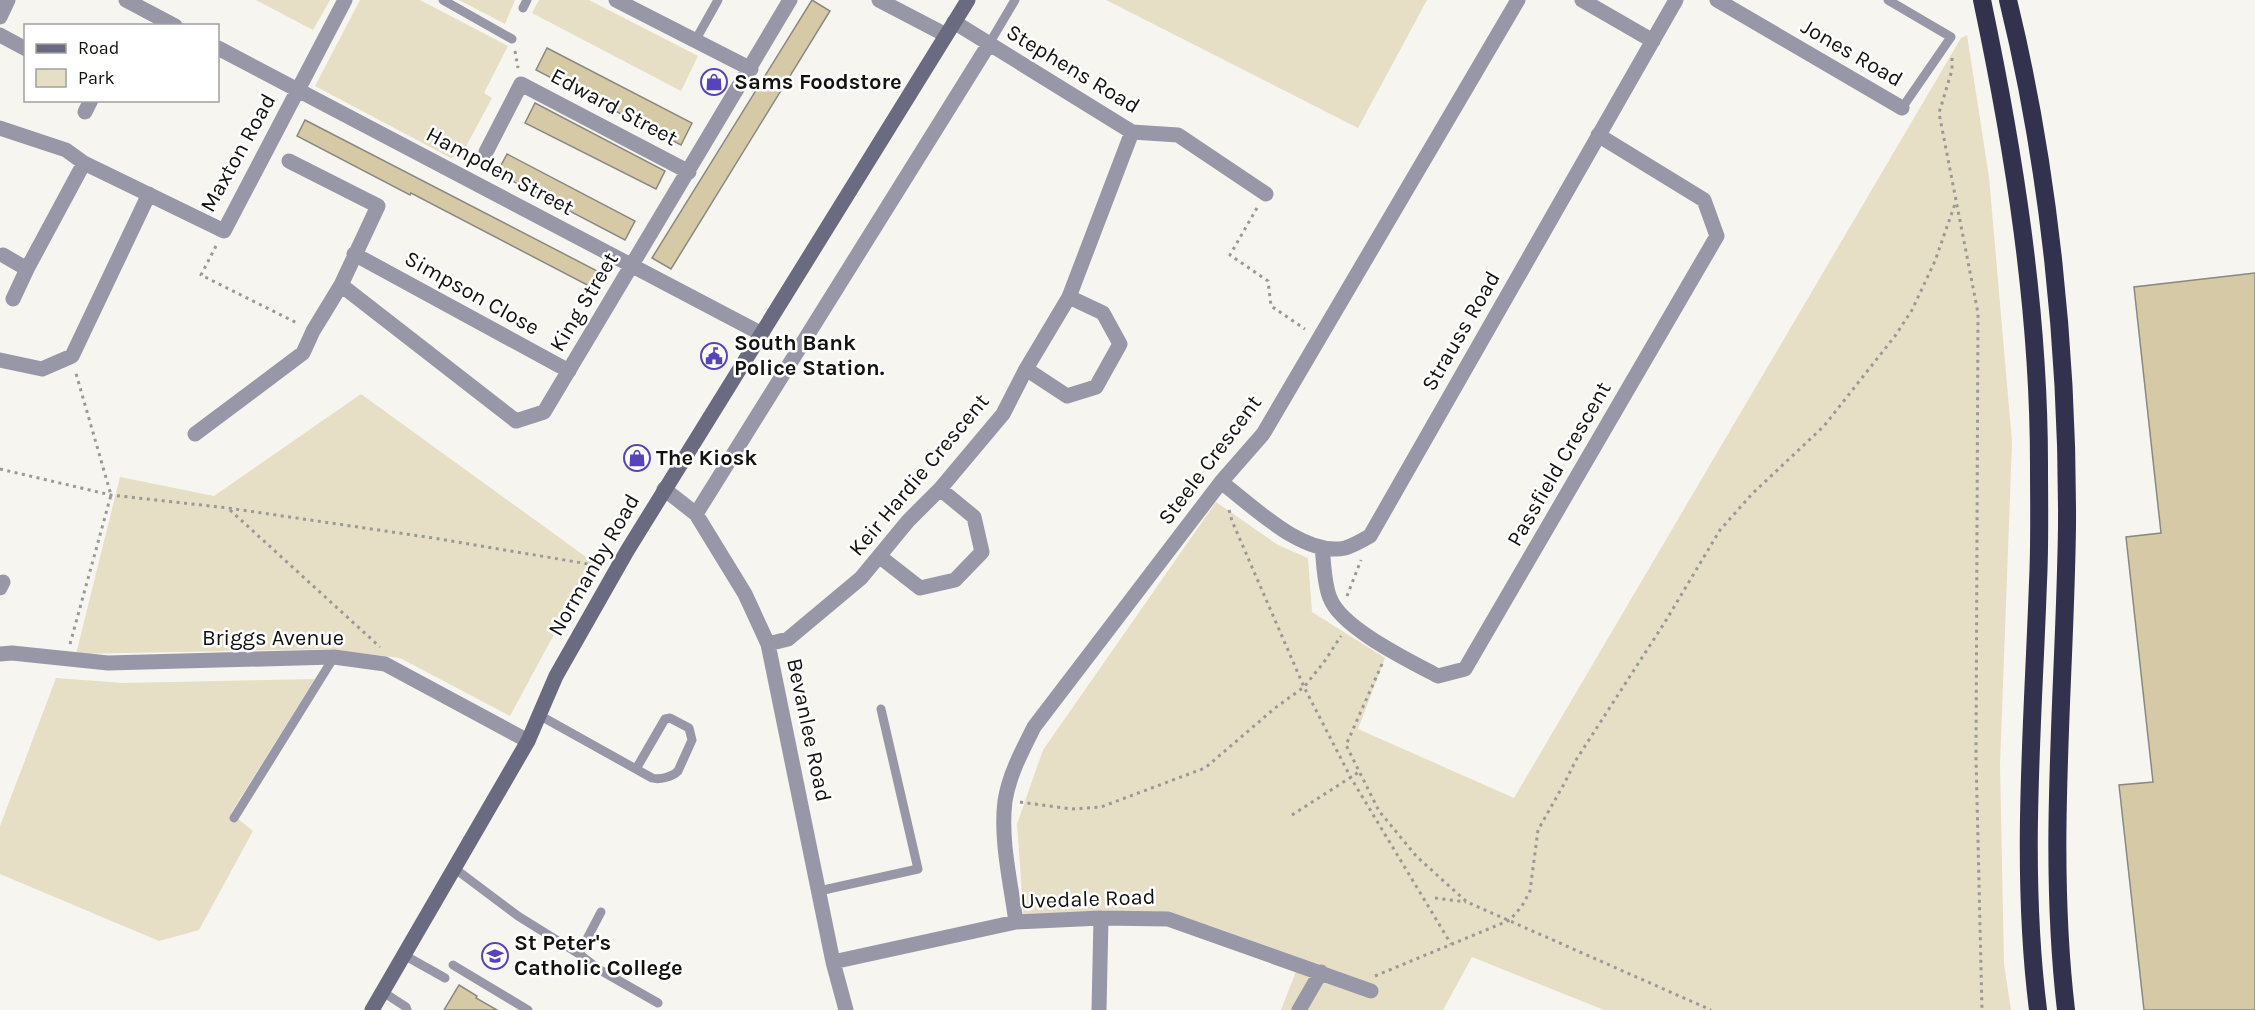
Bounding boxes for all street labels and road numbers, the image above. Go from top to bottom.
street label: Jones Road [1797,14,1907,92]
street label: Stephens Road [1002,19,1144,119]
street label: Edward Street [546,63,682,151]
street label: Maxton Road [195,89,281,217]
street label: Hampden Street [422,121,578,221]
street label: Simpson Close [400,245,544,341]
street label: King Street [544,248,624,356]
street label: Strauss Road [1416,266,1506,396]
street label: Passfield Crescent [1501,377,1617,551]
street label: Keir Hardie Crescent [844,389,994,561]
street label: Steele Crescent [1153,390,1267,530]
street label: Normanby Road [543,489,645,641]
street label: Briggs Avenue [202,625,344,651]
street label: Bevanlee Road [781,656,837,804]
street label: Uvedale Road [1020,884,1156,914]

